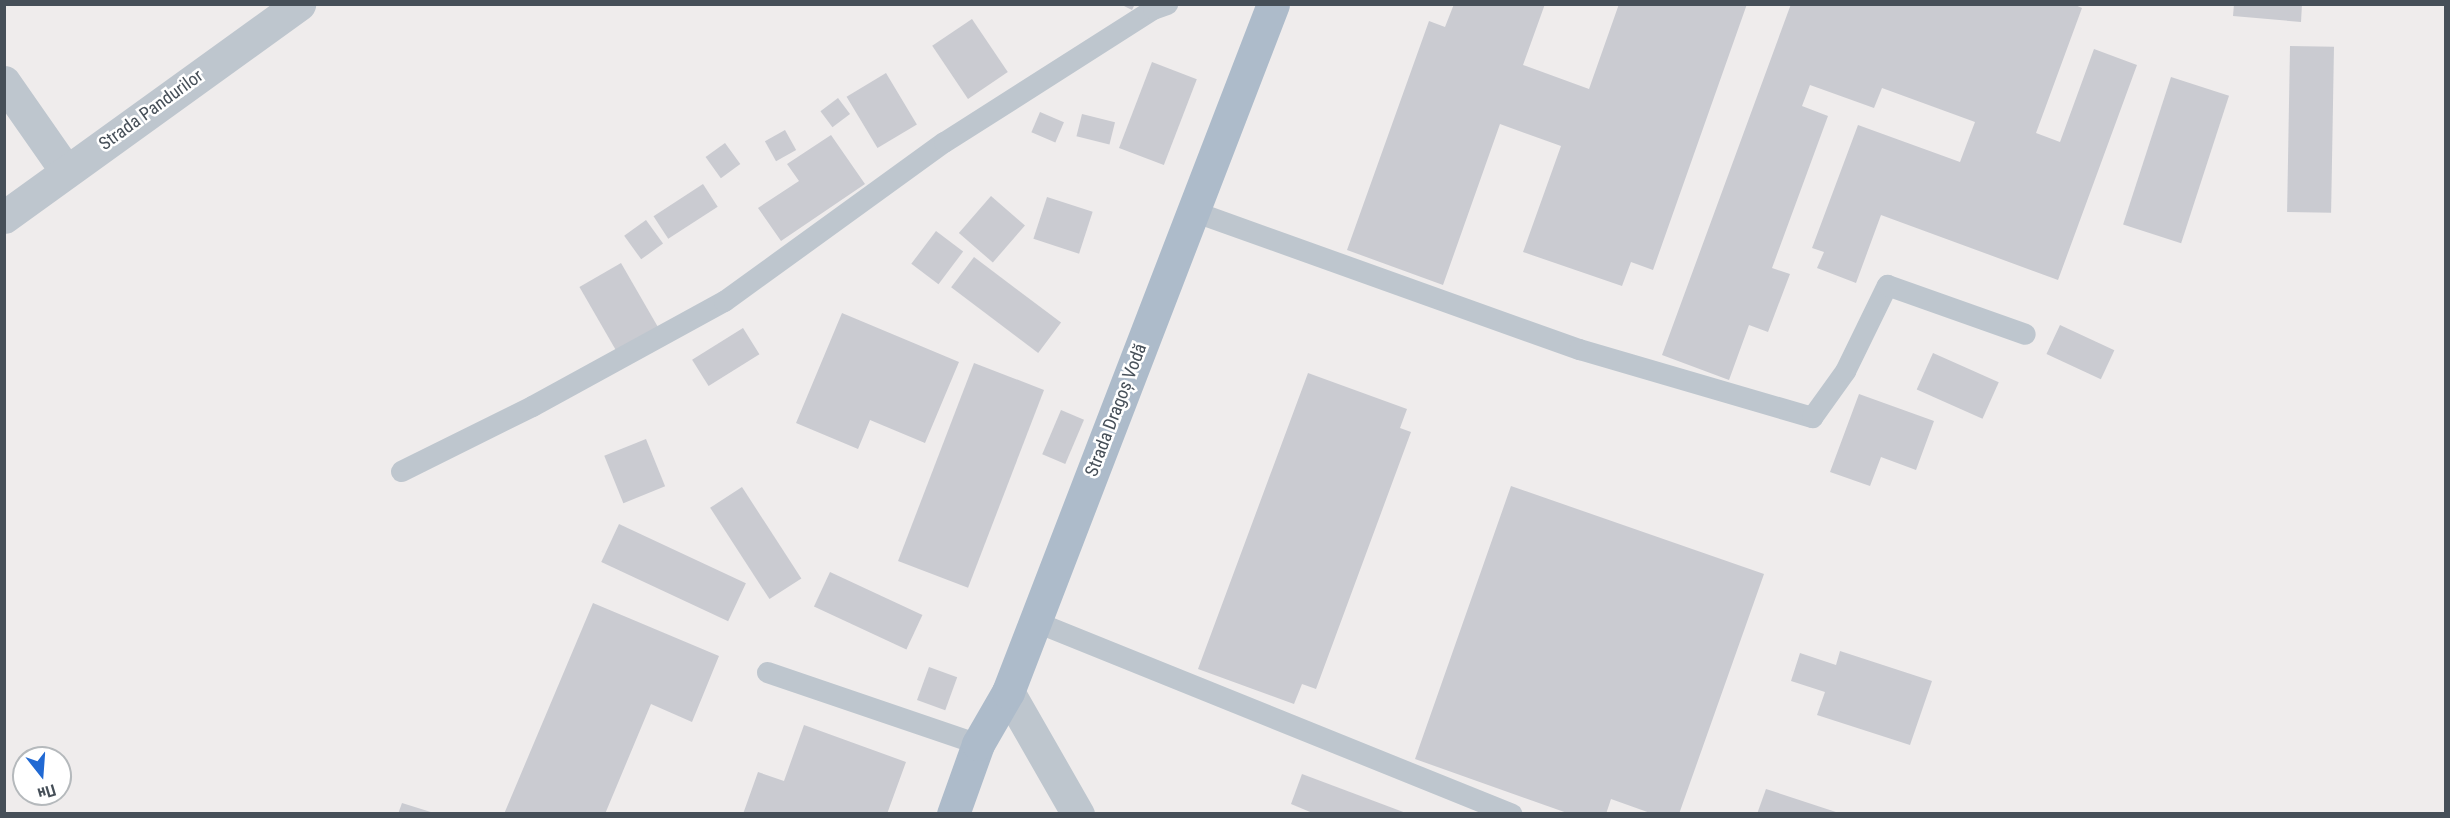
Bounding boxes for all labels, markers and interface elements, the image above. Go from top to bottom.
street label: Strada Pandurilor [95,65,207,155]
street label: Strada Dragoș Vodă [1081,340,1151,480]
north arrow [12,746,72,806]
text: Пн [36,780,58,803]

